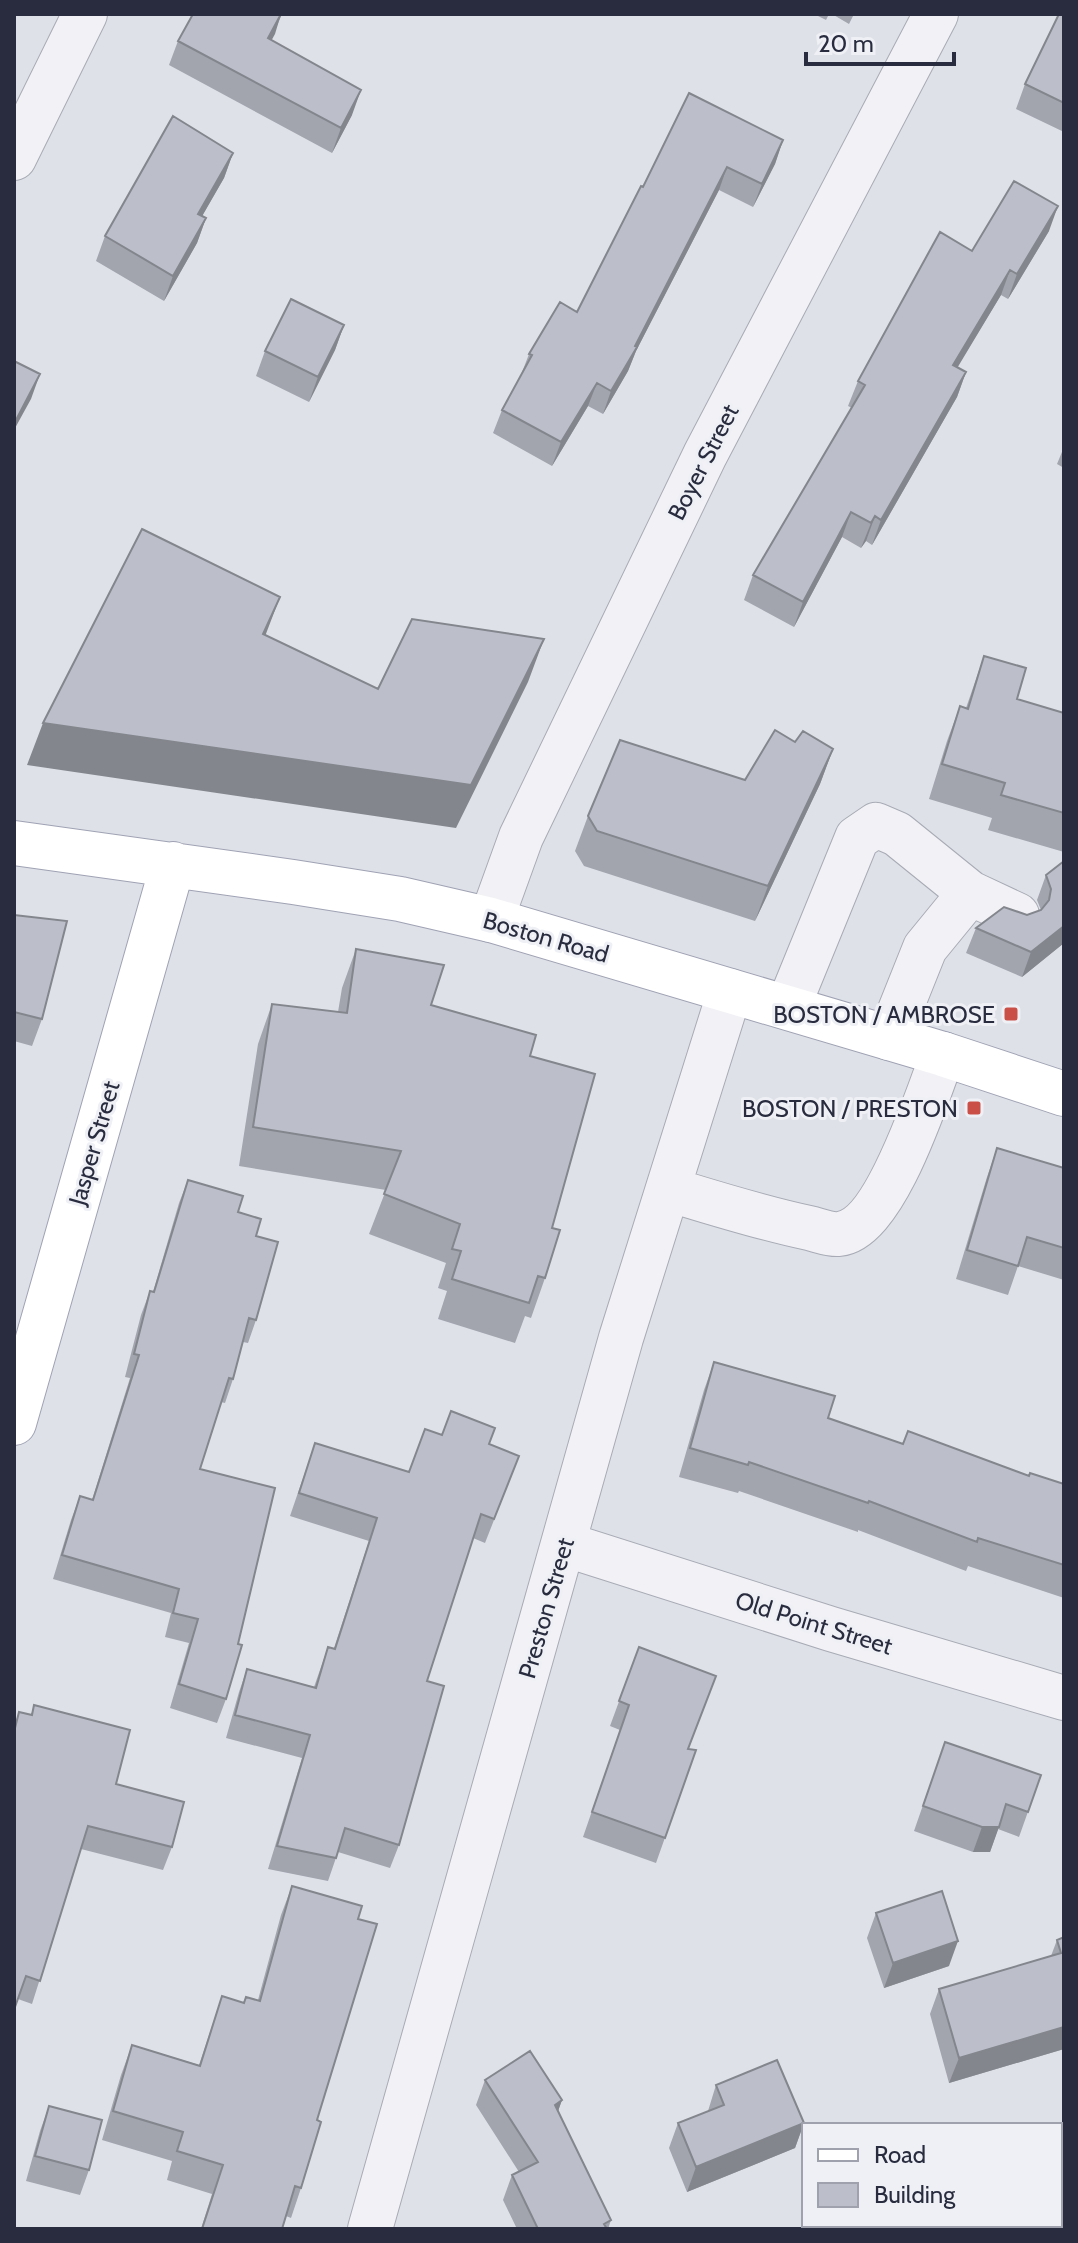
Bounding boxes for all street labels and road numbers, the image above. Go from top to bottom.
street label: Boyer Street [661,399,745,525]
street label: Boston Road [480,905,612,969]
street label: Jasper Street [62,1078,126,1209]
street label: Preston Street [512,1534,580,1682]
street label: Old Point Street [732,1585,896,1661]

